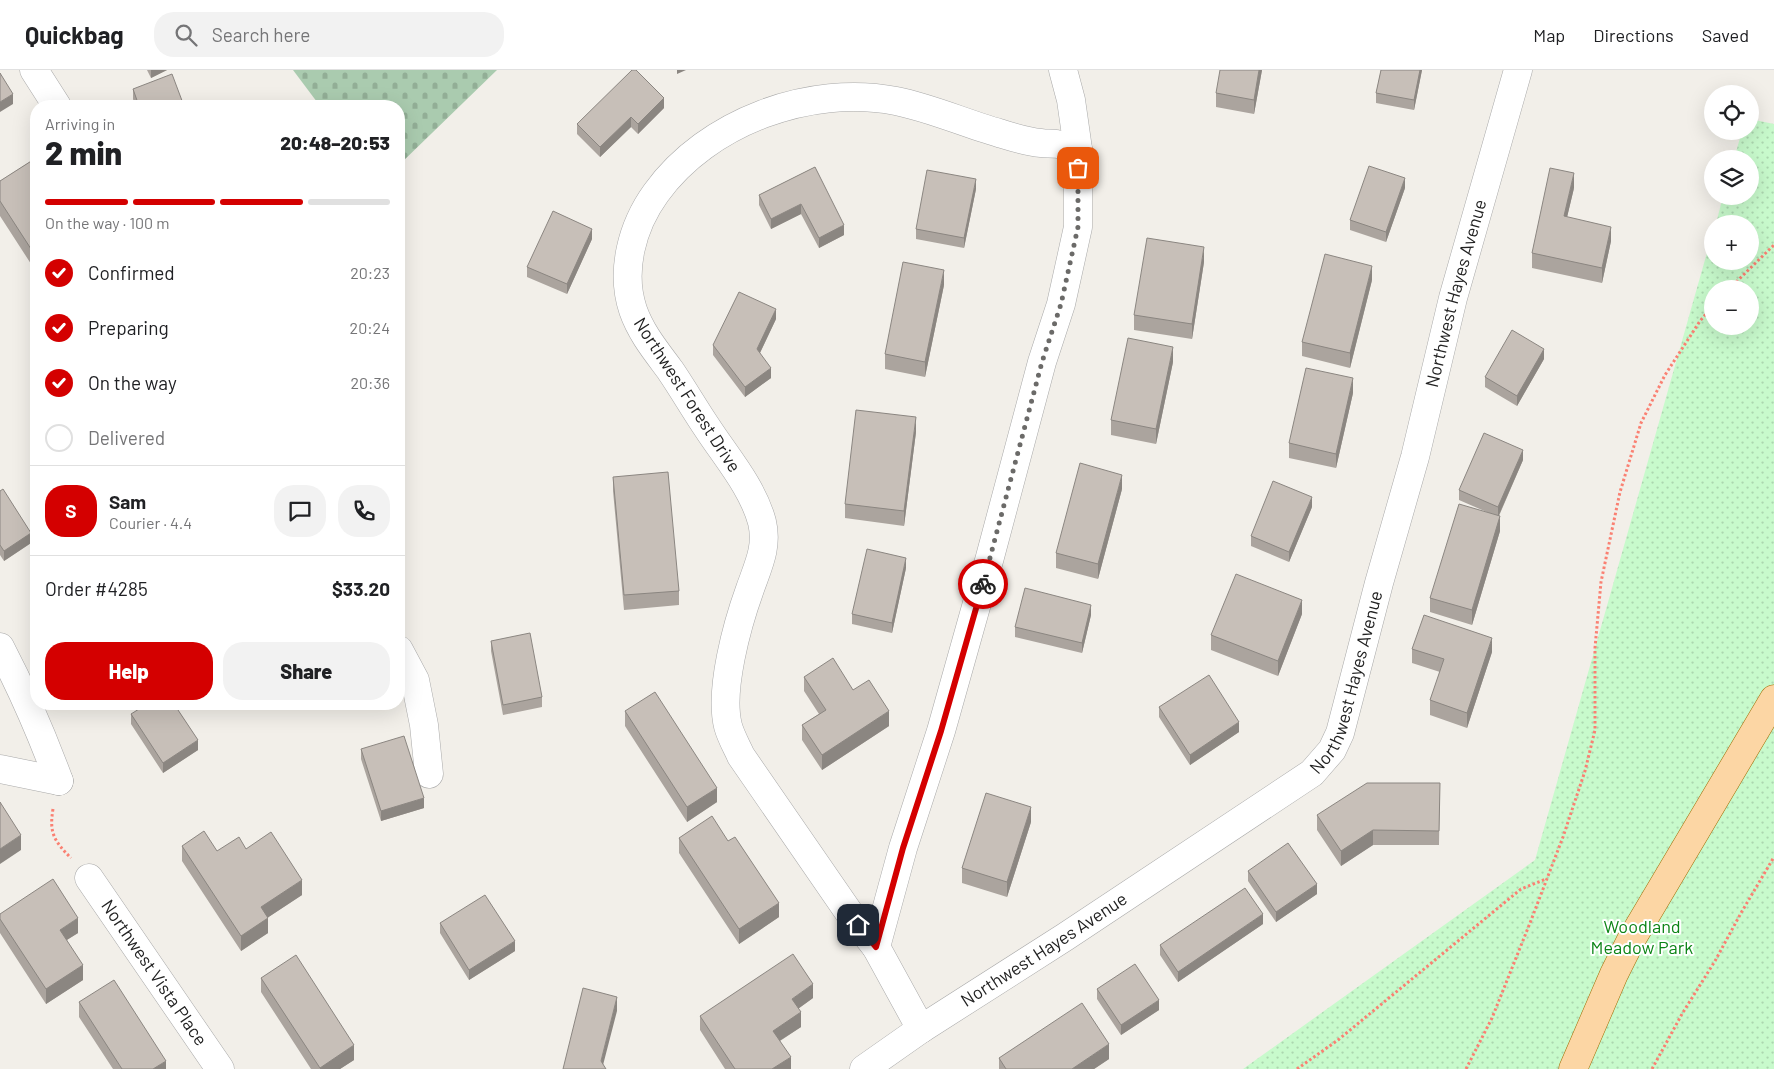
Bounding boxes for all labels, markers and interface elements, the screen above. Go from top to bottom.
search box [154,12,504,57]
text: Quickbag [25,20,124,49]
icon: search [172,21,200,49]
text: Search here [212,23,310,46]
text: Map [1533,24,1565,46]
text: Directions [1593,24,1674,46]
text: Saved [1702,24,1749,46]
map controls [1704,85,1759,335]
button: locate [1704,85,1759,140]
text: Arriving in [45,114,115,133]
text: 20:48–20:53 [280,131,390,154]
text: 2 min [45,133,122,171]
pin [1057,147,1099,189]
button: layers [1704,150,1759,205]
icon: bag [1064,154,1092,182]
street label: Northwest Hayes Avenue [1420,197,1491,389]
text: On the way · 100 m [45,213,170,232]
button: + [1704,215,1759,270]
icon: check [45,259,73,287]
text: Confirmed [88,261,175,284]
text: 20:23 [350,263,390,282]
button: − [1704,280,1759,335]
street label: Northwest Forest Drive [630,313,746,476]
icon: check [45,314,73,342]
text: Preparing [88,316,169,339]
text: 20:24 [350,318,390,337]
icon: check [45,369,73,397]
text: On the way [88,371,177,394]
text: 20:36 [350,373,390,392]
text: Delivered [88,426,165,449]
button: chat [274,485,326,537]
button: phone [338,485,390,537]
text: Sam [109,490,146,513]
text: S [65,499,77,522]
text: Courier · 4.4 [109,513,192,532]
courier [958,559,1008,609]
icon: bike [969,570,997,598]
text: Order #4285 [45,577,148,600]
text: $33.20 [332,577,390,600]
street label: Northwest Hayes Avenue [1304,588,1387,778]
button: Help [45,642,213,700]
button: Share [223,642,390,700]
street label: Northwest Hayes Avenue [956,887,1131,1011]
street label: Northwest Vista Place [97,895,213,1049]
pin [837,904,879,946]
icon: home [844,911,872,939]
park label: Woodland Meadow Park [1591,915,1693,958]

